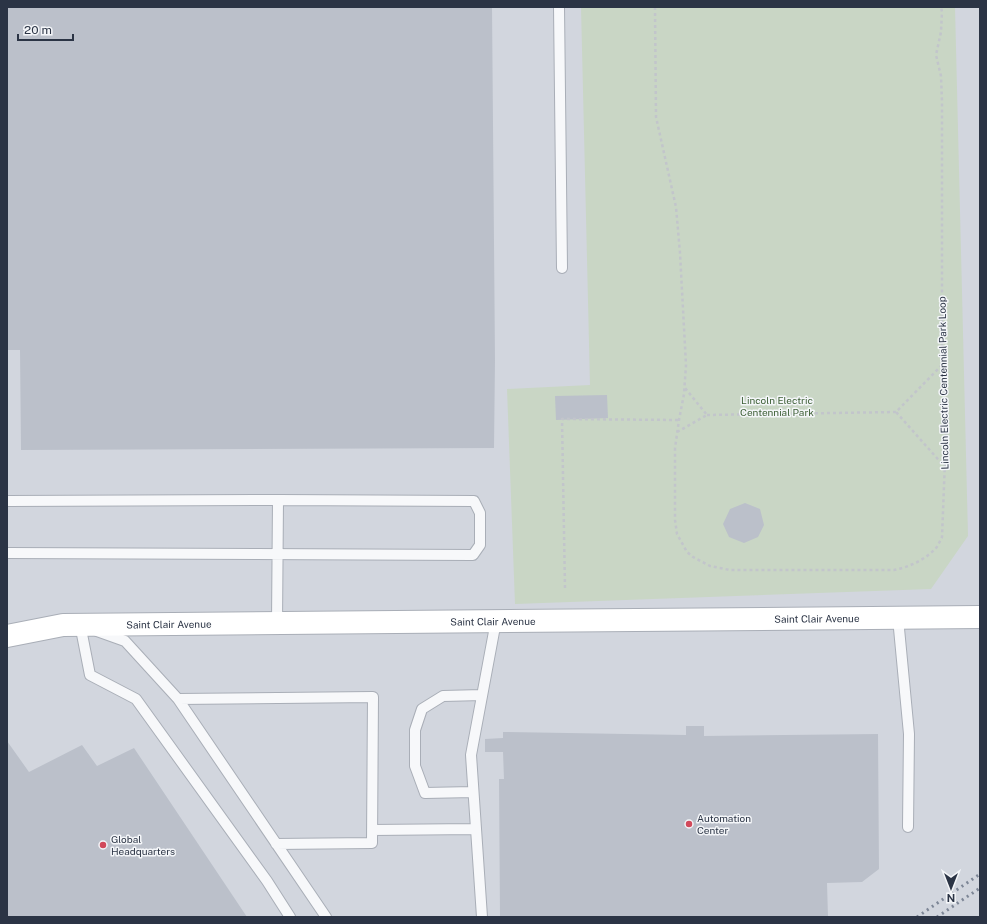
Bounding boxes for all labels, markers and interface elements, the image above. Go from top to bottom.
scale bar [18,16,73,42]
text: 20 m [24,23,52,37]
street label: Lincoln Electric Centennial Park Loop [935,296,951,470]
park label: Lincoln Electric Centennial Park [740,394,814,418]
street label: Saint Clair Avenue [774,612,860,625]
street label: Saint Clair Avenue [450,615,536,628]
street label: Saint Clair Avenue [126,618,212,630]
place label: Automation Center [697,812,751,836]
marker: Automation Center [684,819,694,829]
place label: Global Headquarters [111,833,175,857]
marker: Global Headquarters [98,840,108,850]
north arrow [931,868,971,908]
text: N [947,892,955,904]

